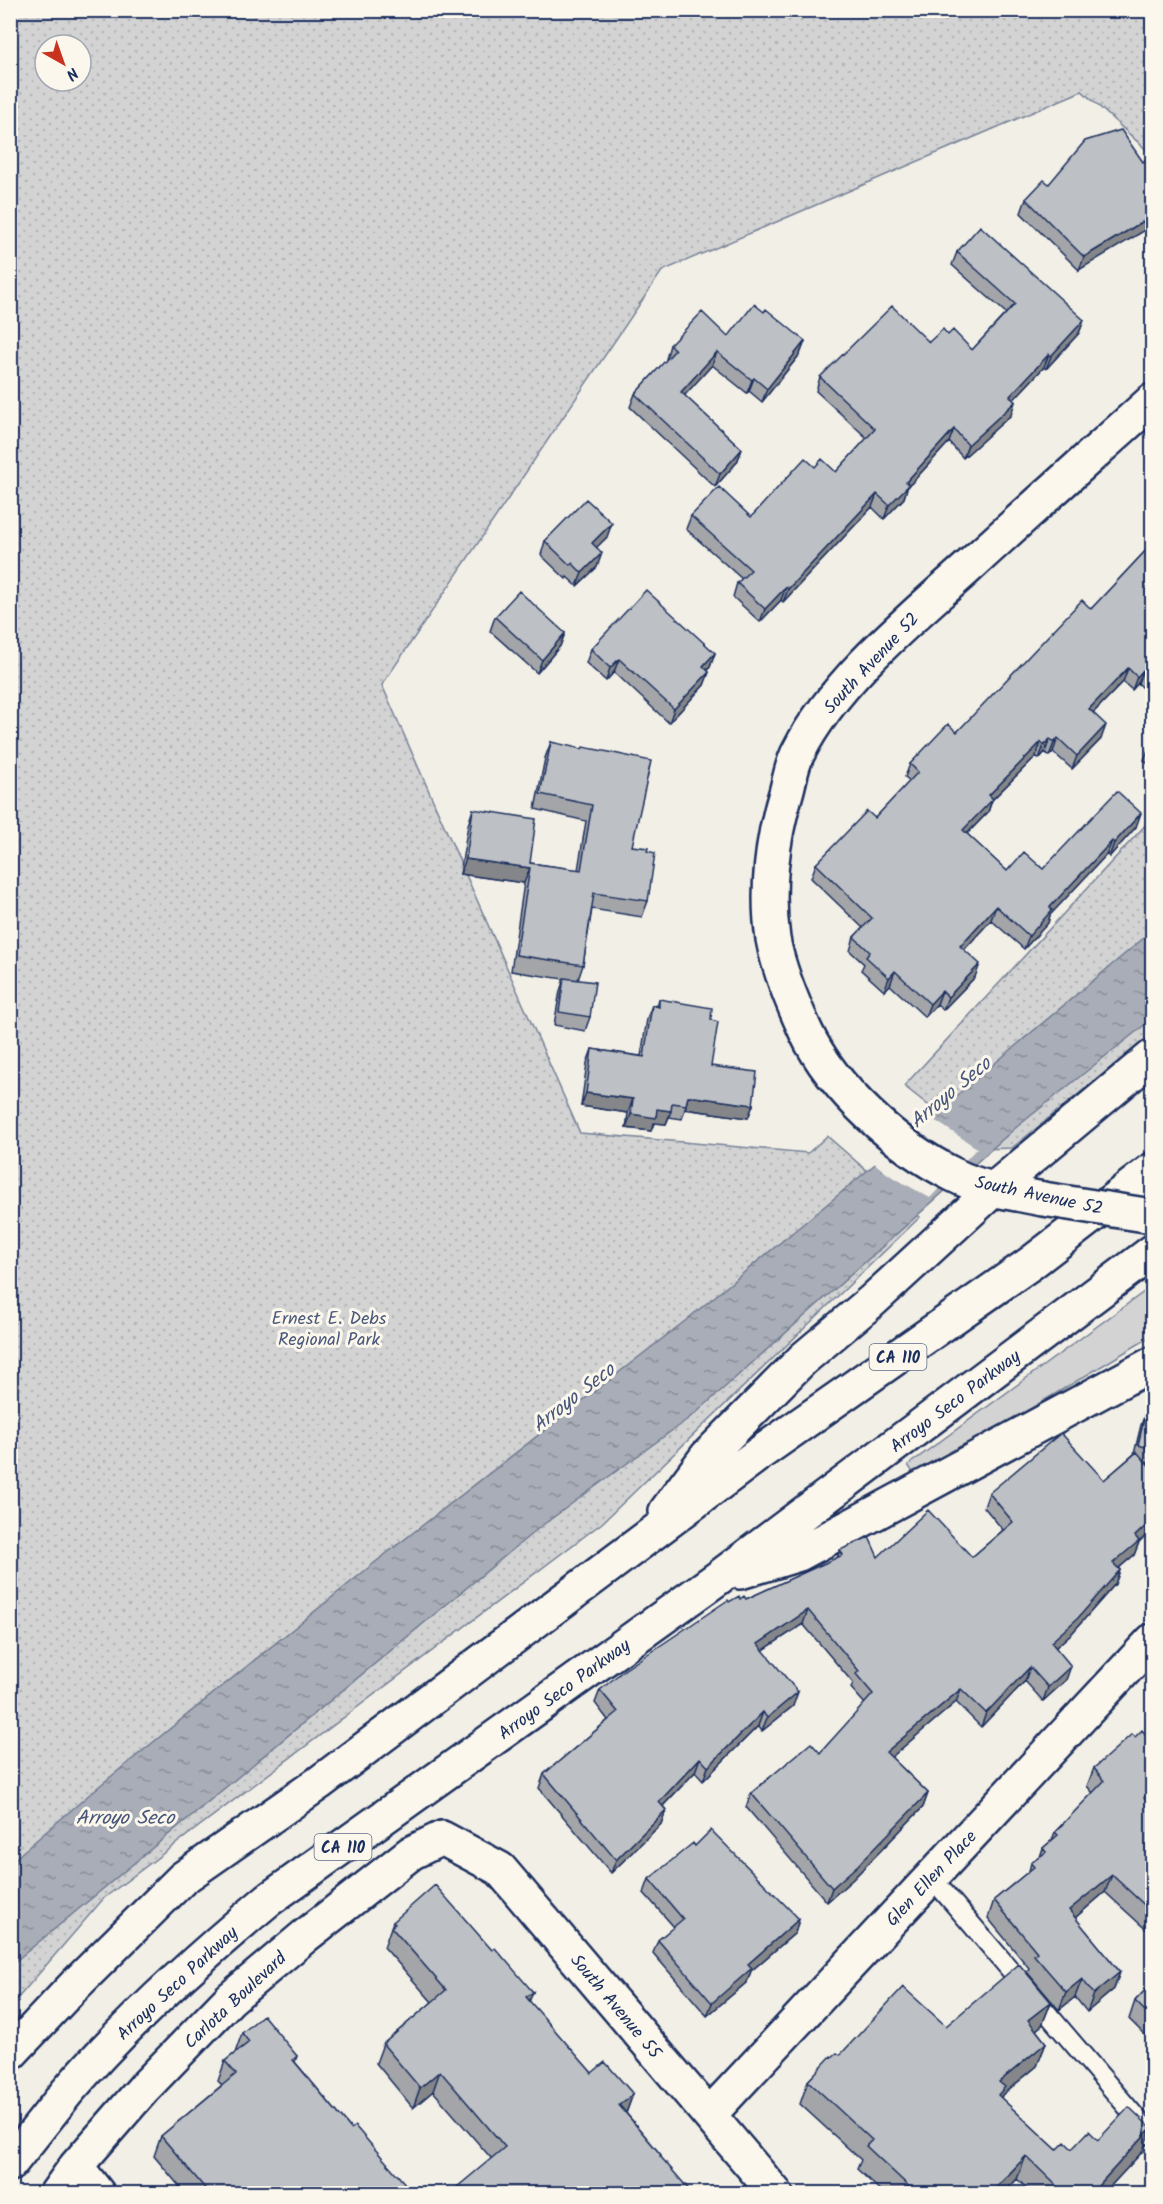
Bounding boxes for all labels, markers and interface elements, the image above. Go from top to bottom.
north arrow [33,33,93,93]
text: N [60,61,84,86]
street label: South Avenue 52 [817,606,927,722]
water label: Arroyo Seco [903,1048,1001,1137]
street label: South Avenue 52 [972,1169,1106,1224]
park label: Ernest E. Debs Regional Park [272,1305,387,1355]
street label: Arroyo Seco Parkway [884,1343,1028,1461]
road number: CA 110 [870,1344,926,1370]
water label: Arroyo Seco [526,1354,624,1442]
street label: Arroyo Seco Parkway [493,1632,638,1748]
water label: Arroyo Seco [76,1803,176,1835]
street label: Glen Ellen Place [879,1824,985,1934]
road number: CA 110 [314,1834,372,1860]
street label: Arroyo Seco Parkway [111,1919,246,2048]
street label: Carlota Boulevard [178,1945,295,2057]
street label: South Avenue 55 [562,1948,669,2067]

